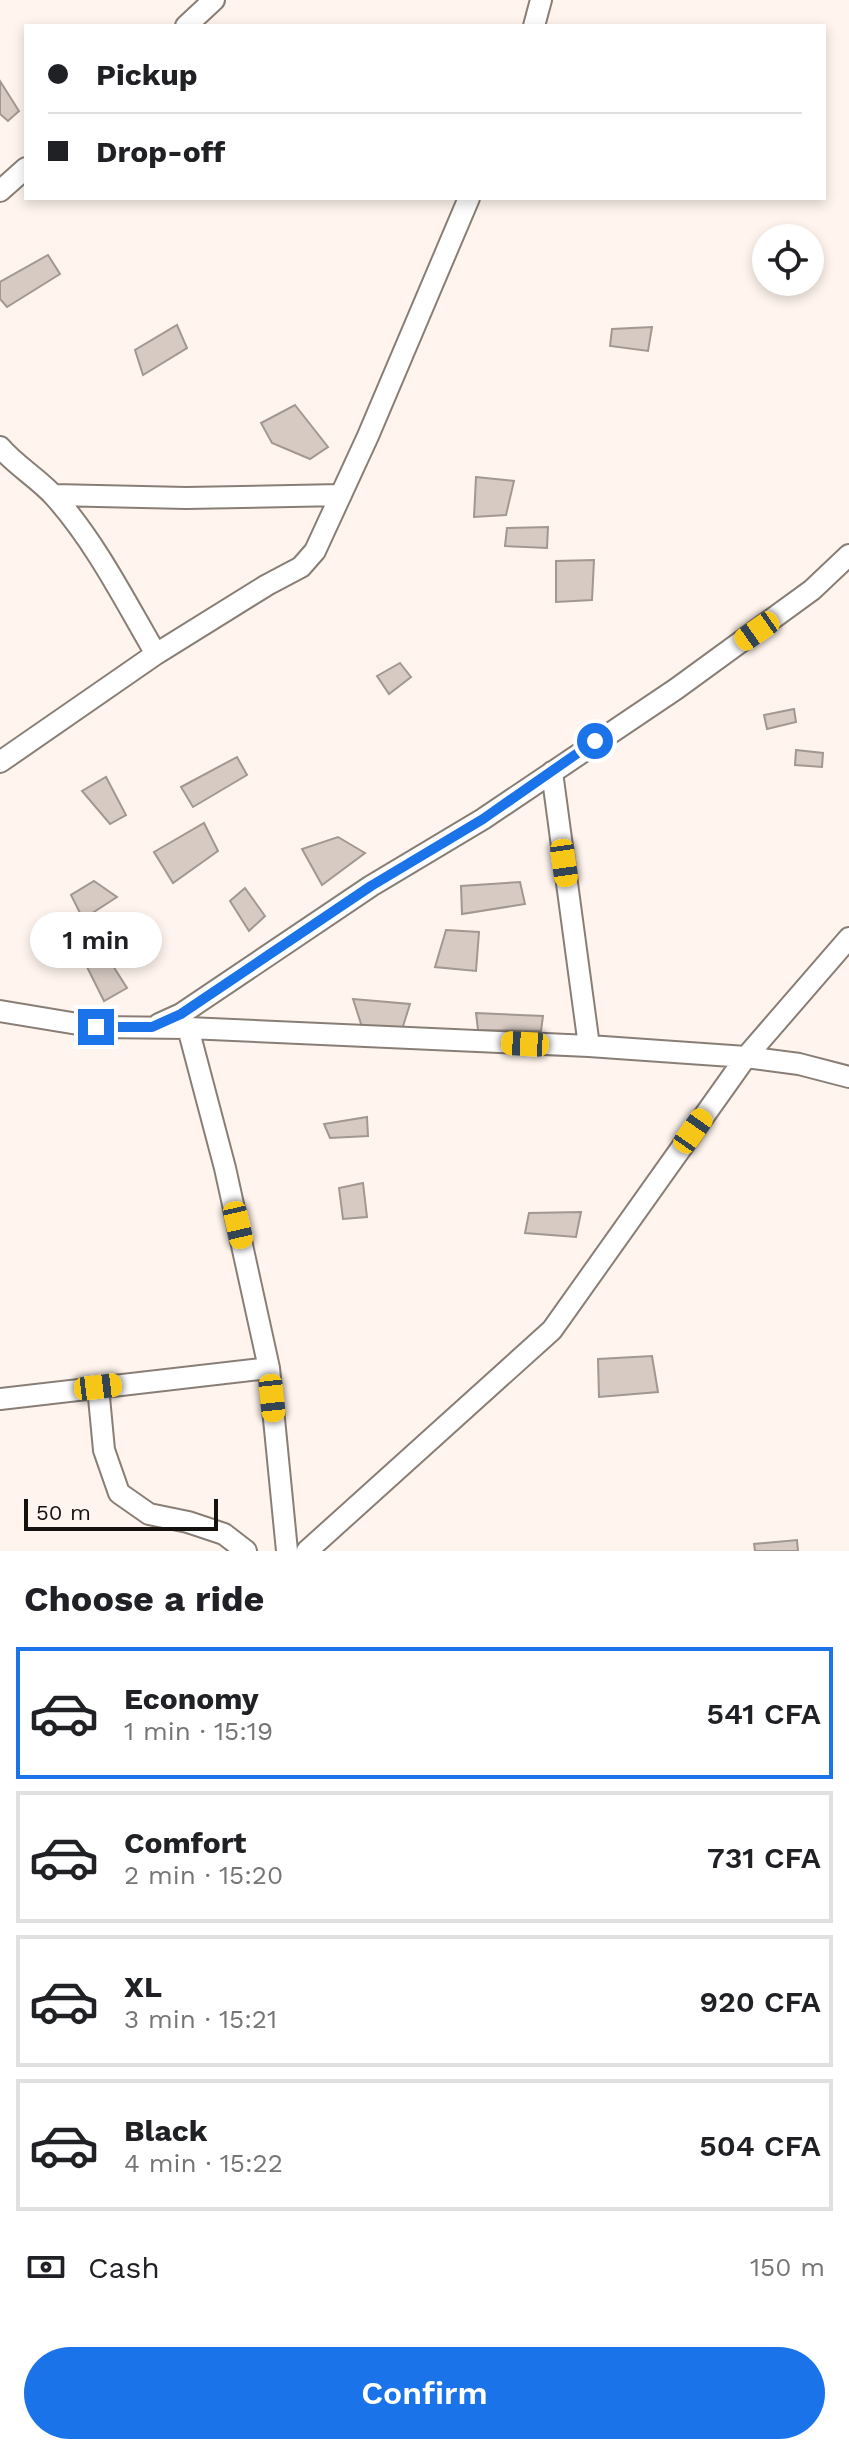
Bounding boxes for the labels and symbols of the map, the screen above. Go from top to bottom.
car [730,607,784,655]
route start [577,723,613,759]
car [549,838,579,888]
callout: 1 min [30,911,162,967]
route end [78,1009,114,1045]
car [500,1031,550,1057]
car [669,1104,717,1158]
car [221,1199,255,1251]
car [73,1372,123,1402]
car [258,1373,286,1423]
scale bar [24,1495,218,1531]

